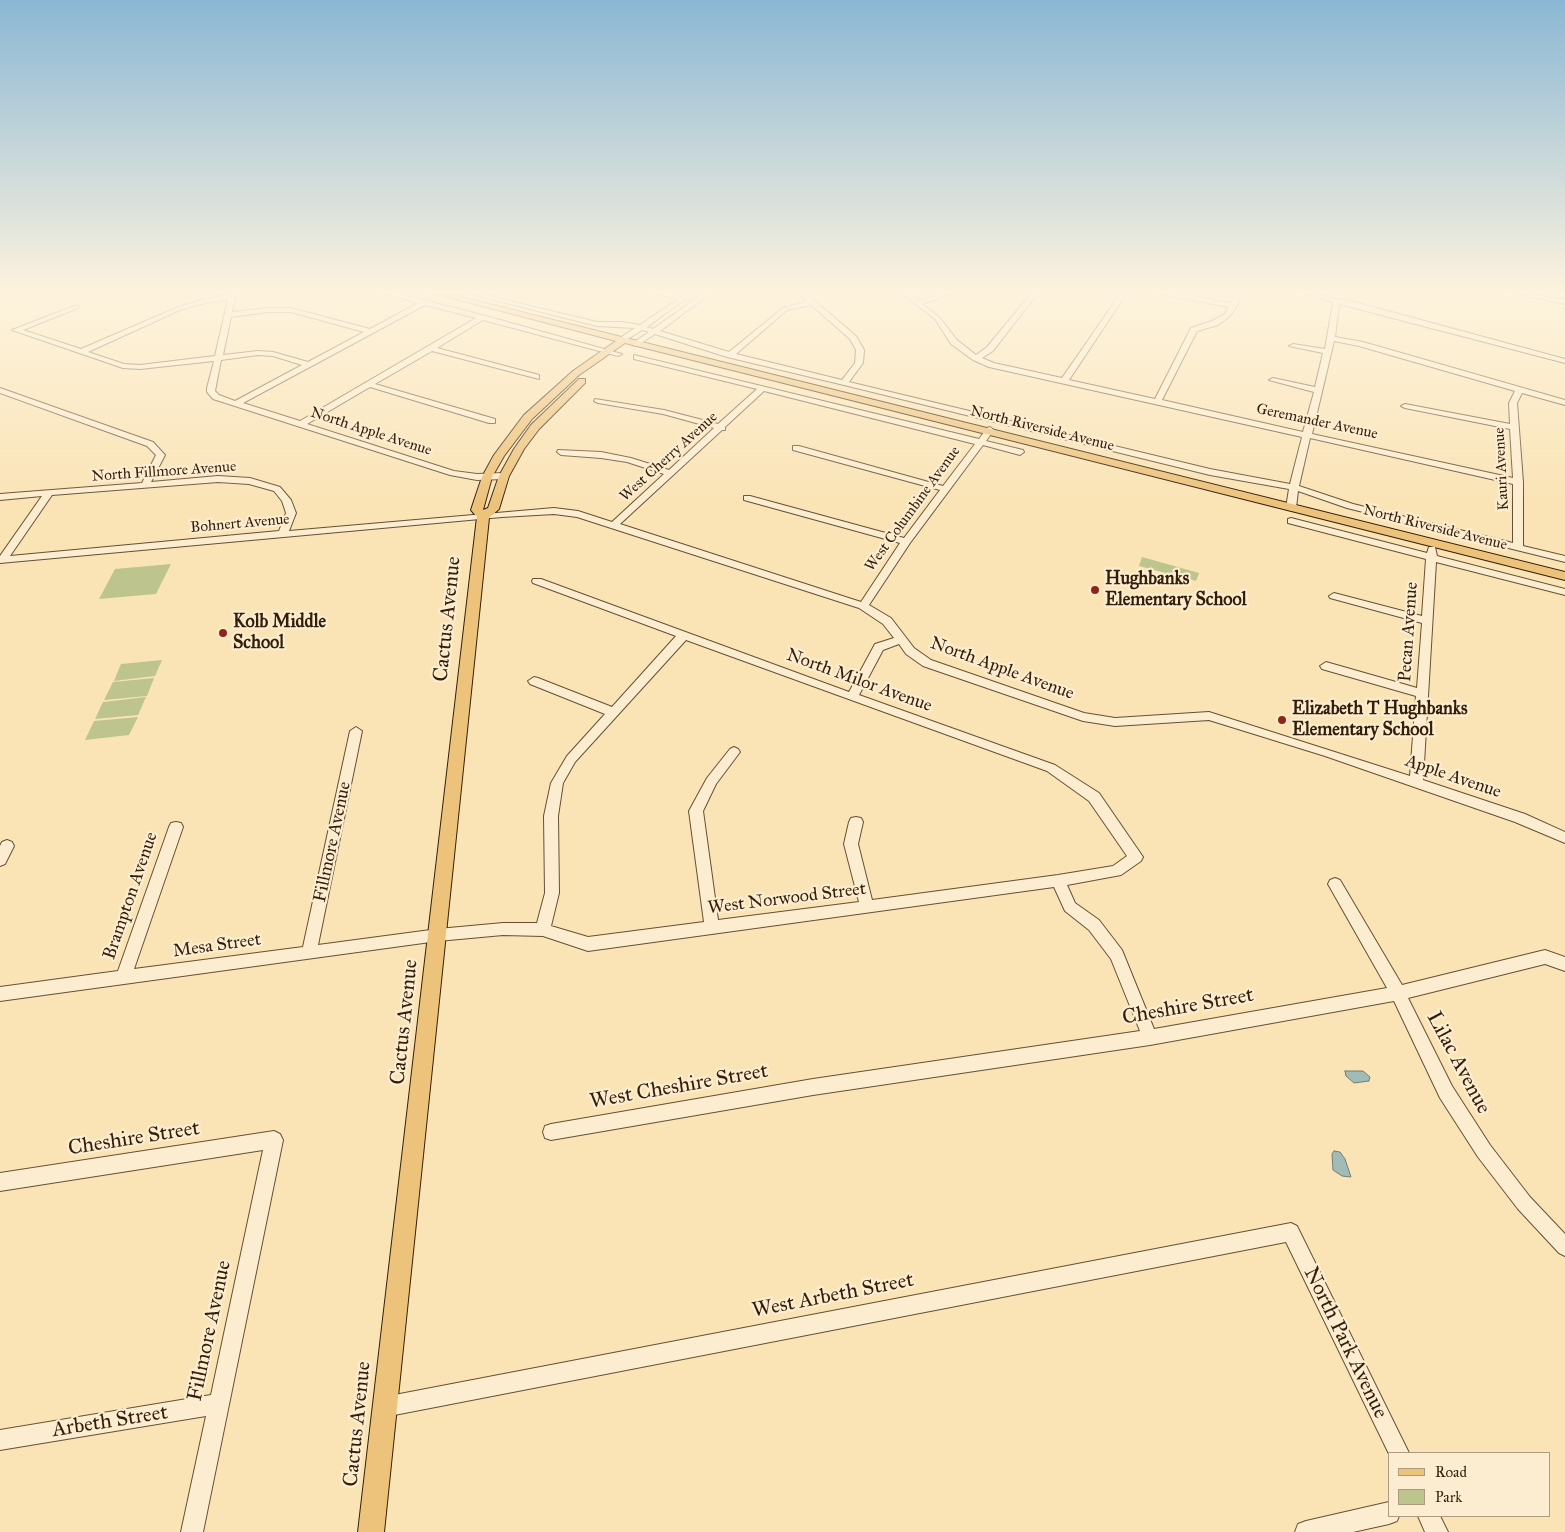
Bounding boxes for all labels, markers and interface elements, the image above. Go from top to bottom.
street label: Geremander Avenue [1255,400,1379,444]
street label: North Riverside Avenue [968,402,1116,456]
street label: North Apple Avenue [308,404,434,460]
street label: West Cherry Avenue [616,408,722,506]
street label: Kauri Avenue [1491,427,1513,511]
street label: West Columbine Avenue [862,443,964,575]
street label: North Fillmore Avenue [91,458,237,486]
street label: North Riverside Avenue [1361,501,1509,555]
street label: Bohnert Avenue [190,511,290,537]
street label: Cactus Avenue [429,555,467,683]
place label: Hughbanks Elementary School [1105,569,1247,612]
street label: Pecan Avenue [1395,581,1423,683]
marker: Hughbanks Elementary School [1089,584,1101,596]
place label: Kolb Middle School [233,612,326,654]
marker: Kolb Middle School [217,627,229,639]
street label: North Apple Avenue [927,633,1077,705]
street label: North Milor Avenue [783,645,935,717]
place label: Elizabeth T Hughbanks Elementary School [1292,699,1468,742]
marker: Elizabeth T Hughbanks Elementary School [1276,714,1288,726]
street label: Apple Avenue [1402,750,1504,804]
street label: Fillmore Avenue [310,780,356,904]
street label: Brampton Avenue [99,829,163,963]
street label: West Norwood Street [707,879,867,919]
street label: Mesa Street [172,929,262,963]
street label: Cactus Avenue [386,958,424,1086]
street label: Cheshire Street [1120,983,1256,1031]
street label: Lilac Avenue [1421,1008,1495,1118]
street label: West Cheshire Street [588,1059,770,1115]
street label: Cheshire Street [66,1116,202,1162]
street label: Fillmore Avenue [183,1258,237,1404]
street label: North Park Avenue [1297,1263,1393,1423]
street label: West Arbeth Street [750,1268,916,1324]
street label: Cactus Avenue [339,1360,377,1488]
street label: Arbeth Street [50,1400,170,1444]
legend [1388,1452,1550,1517]
text: Road [1435,1463,1467,1481]
text: Park [1435,1488,1462,1506]

